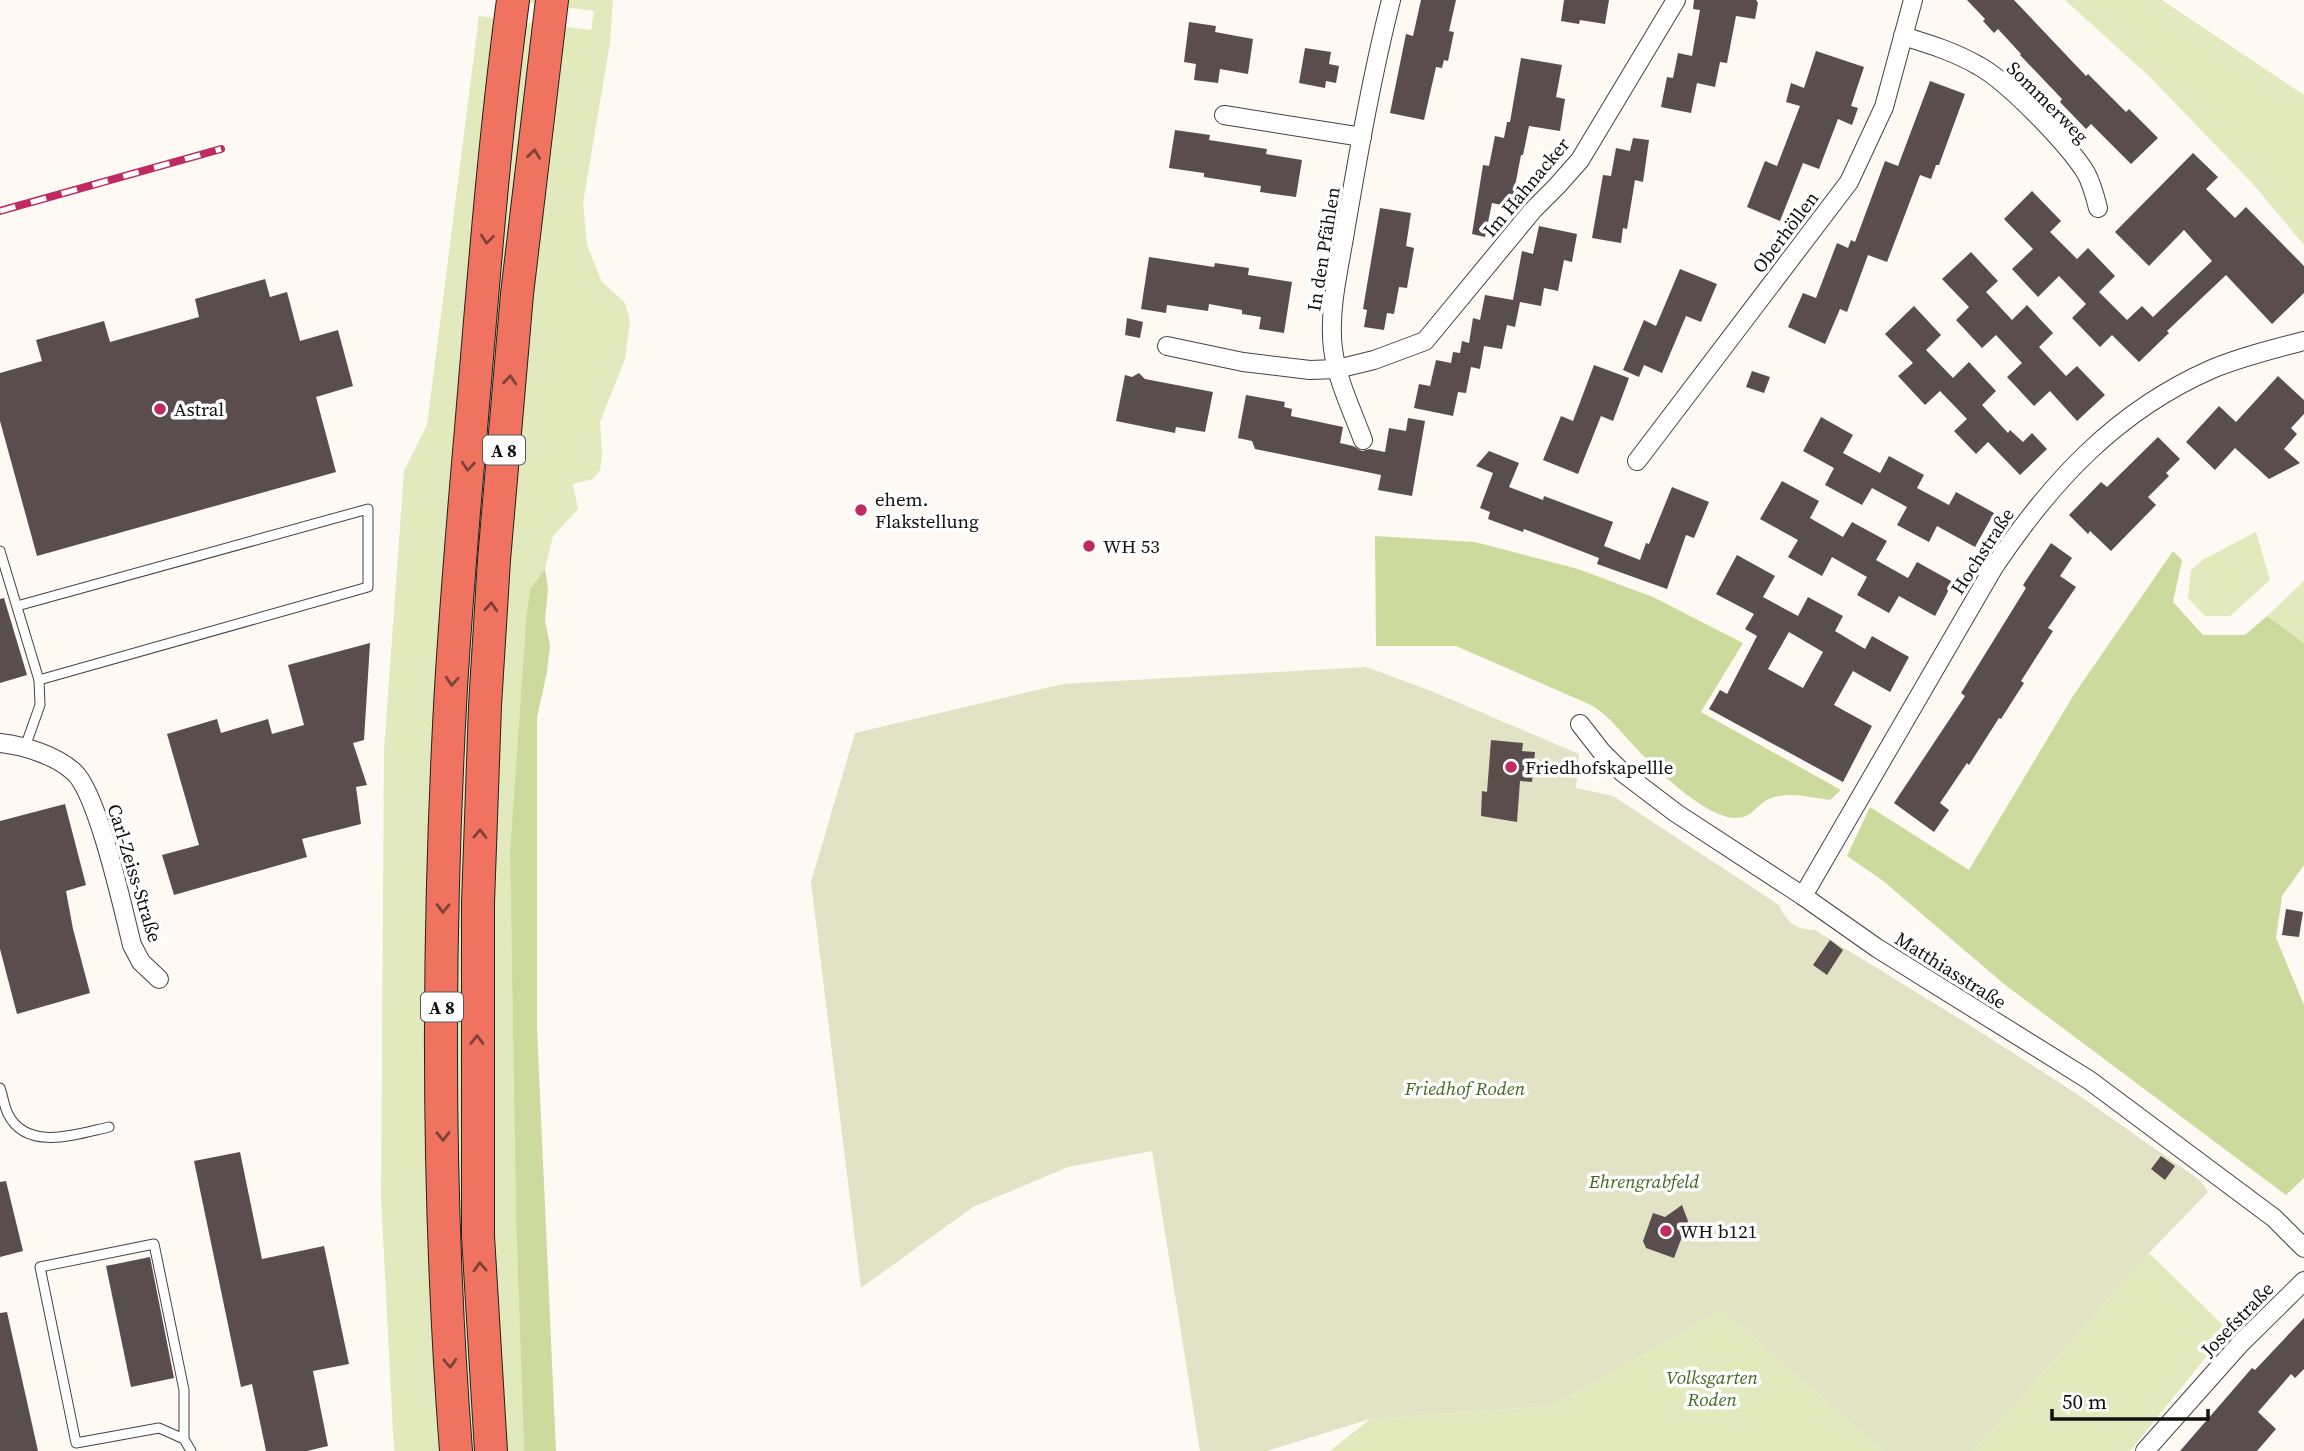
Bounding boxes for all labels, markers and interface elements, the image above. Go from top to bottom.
street label: Sommerweg [2001,55,2095,149]
street label: Im Hahnacker [1477,132,1575,242]
one-way arrow [526,148,541,160]
street label: In den Pfählen [1300,185,1346,313]
street label: Oberhöllen [1746,186,1824,278]
one-way arrow [480,233,495,245]
one-way arrow [502,375,517,386]
place label: Astral [174,396,225,422]
marker: Astral [152,401,168,417]
road number: A 8 [483,436,525,464]
one-way arrow [461,460,476,471]
place label: ehem. Flakstellung [875,486,979,534]
marker: ehem. Flakstellung [853,502,869,518]
street label: Hochstraße [1944,503,2020,599]
place label: WH 53 [1103,533,1160,559]
marker: WH 53 [1081,538,1097,554]
one-way arrow [484,601,499,612]
one-way arrow [444,676,459,687]
place label: Friedhofskapellle [1525,754,1673,780]
marker: Friedhofskapellle [1503,759,1519,775]
street label: Carl-Zeiss-Straße [102,801,168,945]
one-way arrow [473,829,488,840]
one-way arrow [435,904,451,914]
street label: Matthiasstraße [1890,925,2012,1015]
road number: A 8 [421,992,463,1022]
one-way arrow [469,1034,484,1045]
park label: Friedhof Roden [1404,1075,1526,1101]
one-way arrow [435,1131,450,1142]
park label: Ehrengrabfeld [1588,1168,1699,1194]
place label: WH b121 [1680,1218,1757,1244]
marker: WH b121 [1658,1223,1674,1239]
one-way arrow [472,1261,487,1272]
street label: Josefstraße [2194,1276,2279,1363]
one-way arrow [442,1358,457,1369]
park label: Volksgarten Roden [1666,1364,1758,1412]
scale bar [2052,1378,2208,1422]
text: 50 m [2062,1387,2107,1416]

